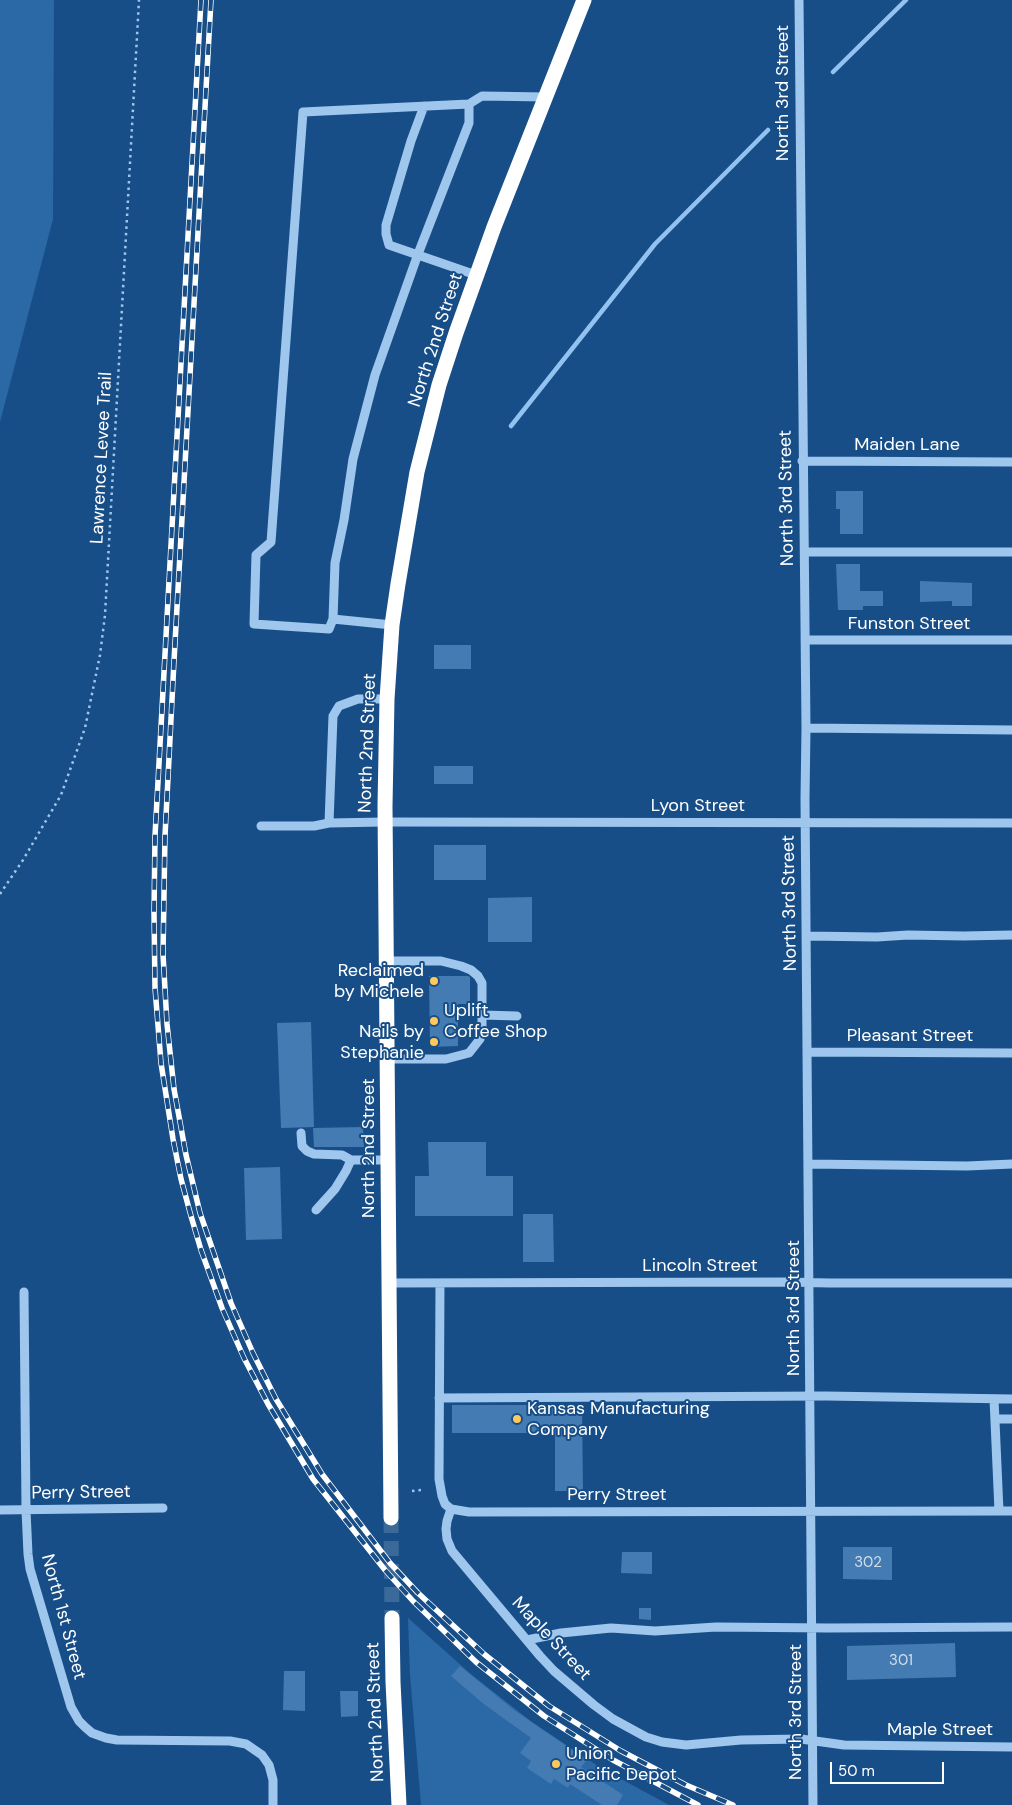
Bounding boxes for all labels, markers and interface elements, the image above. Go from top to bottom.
street label: North 3rd Street [772,25,794,161]
street label: North 2nd Street [404,270,468,410]
street label: Lawrence Levee Trail [87,371,117,545]
street label: North 3rd Street [775,430,799,566]
street label: Maiden Lane [854,434,960,456]
street label: Funston Street [848,613,970,635]
street label: North 2nd Street [355,673,381,813]
street label: Lyon Street [651,795,745,817]
street label: North 3rd Street [778,835,802,971]
place label: Reclaimed by Michele [334,960,424,1002]
marker: Reclaimed by Michele [428,975,440,987]
place label: Uplift Coffee Shop [444,1000,547,1042]
marker: Uplift Coffee Shop [428,1015,440,1027]
place label: Nails by Stephanie [340,1021,424,1064]
street label: Pleasant Street [847,1025,973,1047]
marker: Nails by Stephanie [428,1036,440,1048]
street label: North 2nd Street [358,1078,380,1218]
street label: North 3rd Street [783,1240,805,1376]
street label: Lincoln Street [642,1255,758,1277]
place label: Kansas Manufacturing Company [527,1398,710,1440]
marker: Kansas Manufacturing Company [511,1413,523,1425]
street label: Perry Street [31,1481,131,1505]
street label: Perry Street [567,1484,667,1506]
street label: North 1st Street [36,1552,90,1682]
house number: 302 [854,1554,882,1572]
street label: Maple Street [507,1593,595,1685]
street label: North 2nd Street [363,1642,389,1782]
street label: North 3rd Street [785,1644,807,1780]
house number: 301 [889,1652,913,1670]
street label: Maple Street [887,1719,993,1741]
place label: Union Pacific Depot [566,1743,677,1786]
scale bar [832,1752,946,1784]
marker: Union Pacific Depot [550,1758,562,1770]
text: 50 m [838,1761,875,1781]

